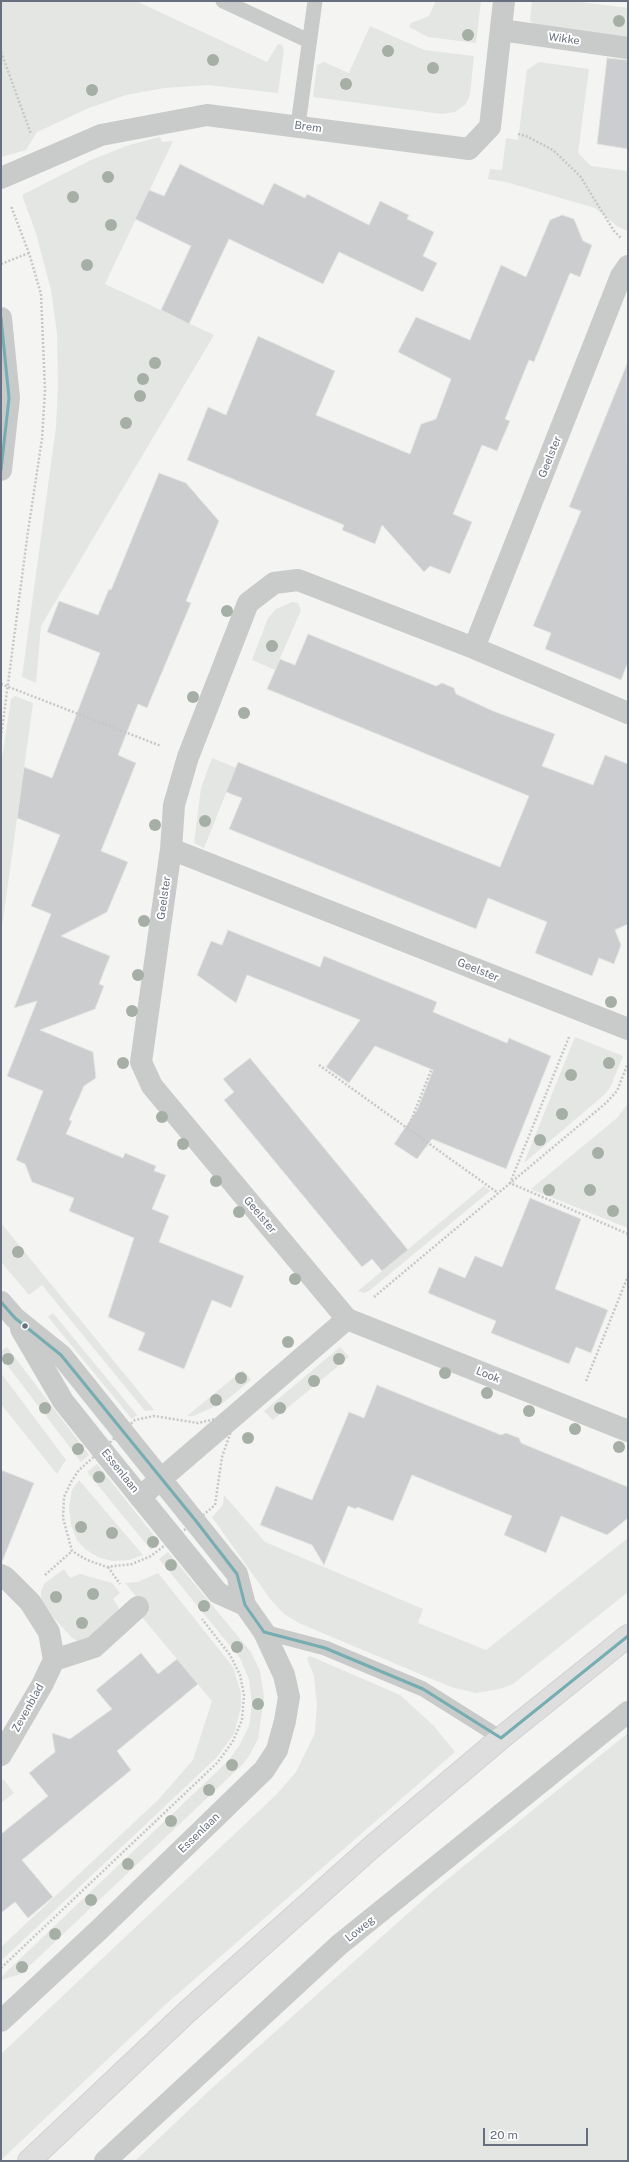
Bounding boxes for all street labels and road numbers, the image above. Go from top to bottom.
street label: Wikke [547,30,581,48]
street label: Brem [294,119,322,135]
street label: Geelster [536,434,564,480]
street label: Geelster [154,875,174,921]
street label: Geelster [455,956,501,984]
street label: Geelster [241,1194,279,1236]
street label: Look [474,1364,502,1386]
street label: Essenlaan [98,1447,142,1495]
street label: Zevenblad [9,1681,47,1735]
street label: Essenlaan [176,1810,222,1856]
street label: Loweg [343,1913,377,1945]

